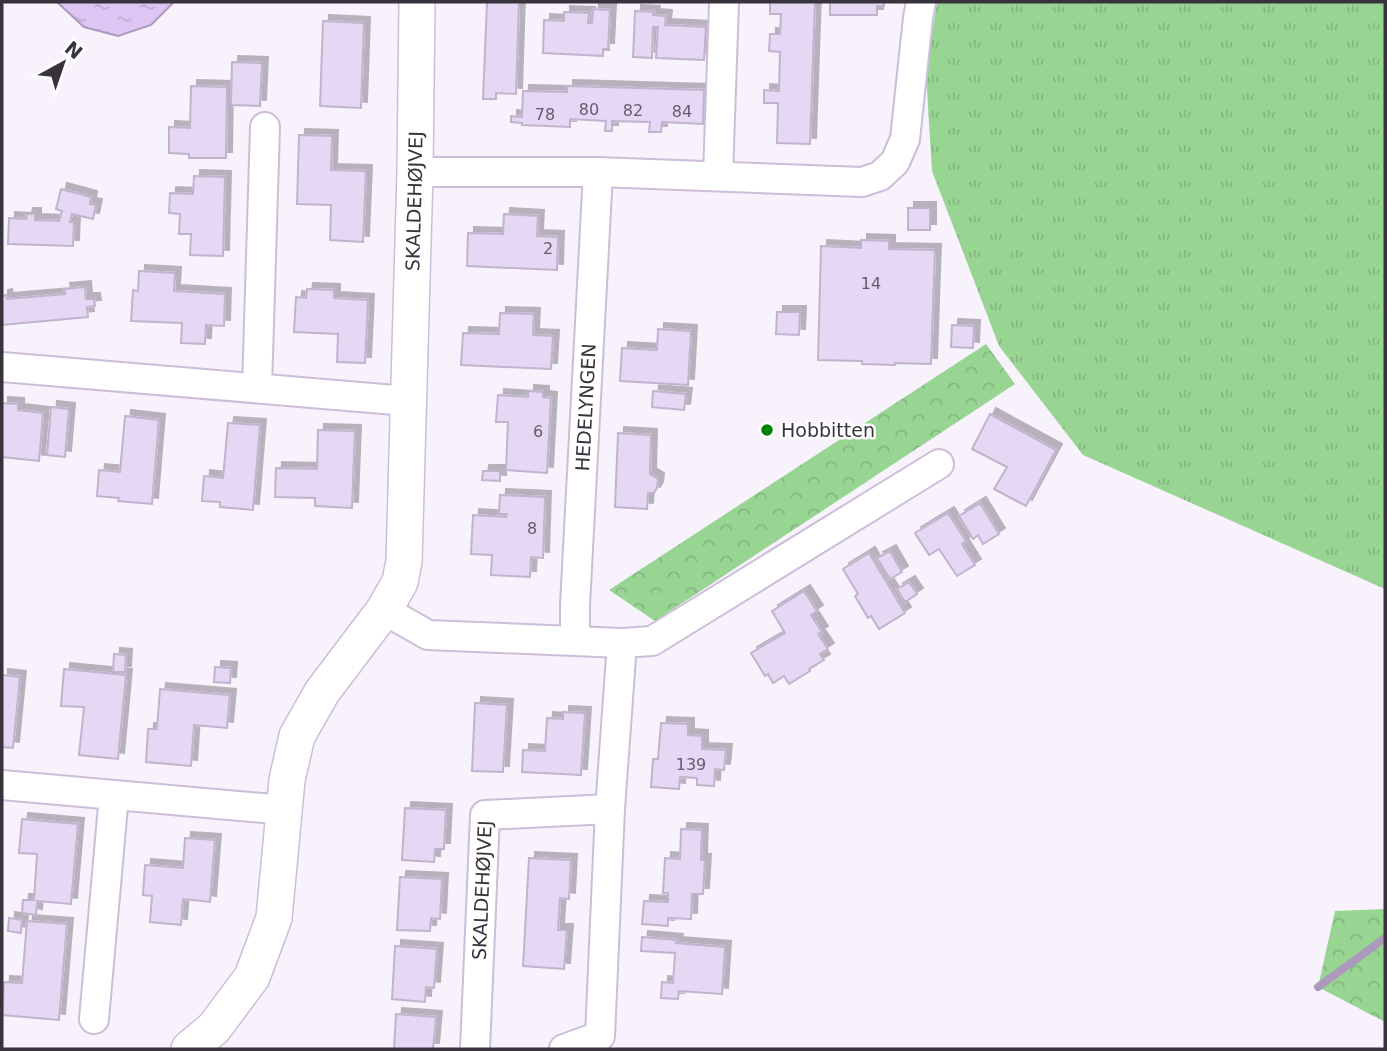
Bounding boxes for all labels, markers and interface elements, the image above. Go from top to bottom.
north arrow [28,28,98,98]
text: N [61,36,87,64]
house number: 80 [579,100,599,119]
house number: 82 [623,101,643,120]
house number: 84 [672,102,692,121]
house number: 78 [535,105,555,124]
street label: SKALDEHØJVEJ [401,131,426,271]
house number: 2 [543,239,553,258]
house number: 14 [861,274,881,293]
street label: HEDELYNGEN [571,343,600,472]
place label: Hobbitten [781,419,875,441]
house number: 6 [533,422,543,441]
marker: Hobbitten [759,422,775,438]
house number: 8 [527,519,537,538]
house number: 139 [676,755,706,774]
street label: SKALDEHØJVEJ [468,820,496,961]

